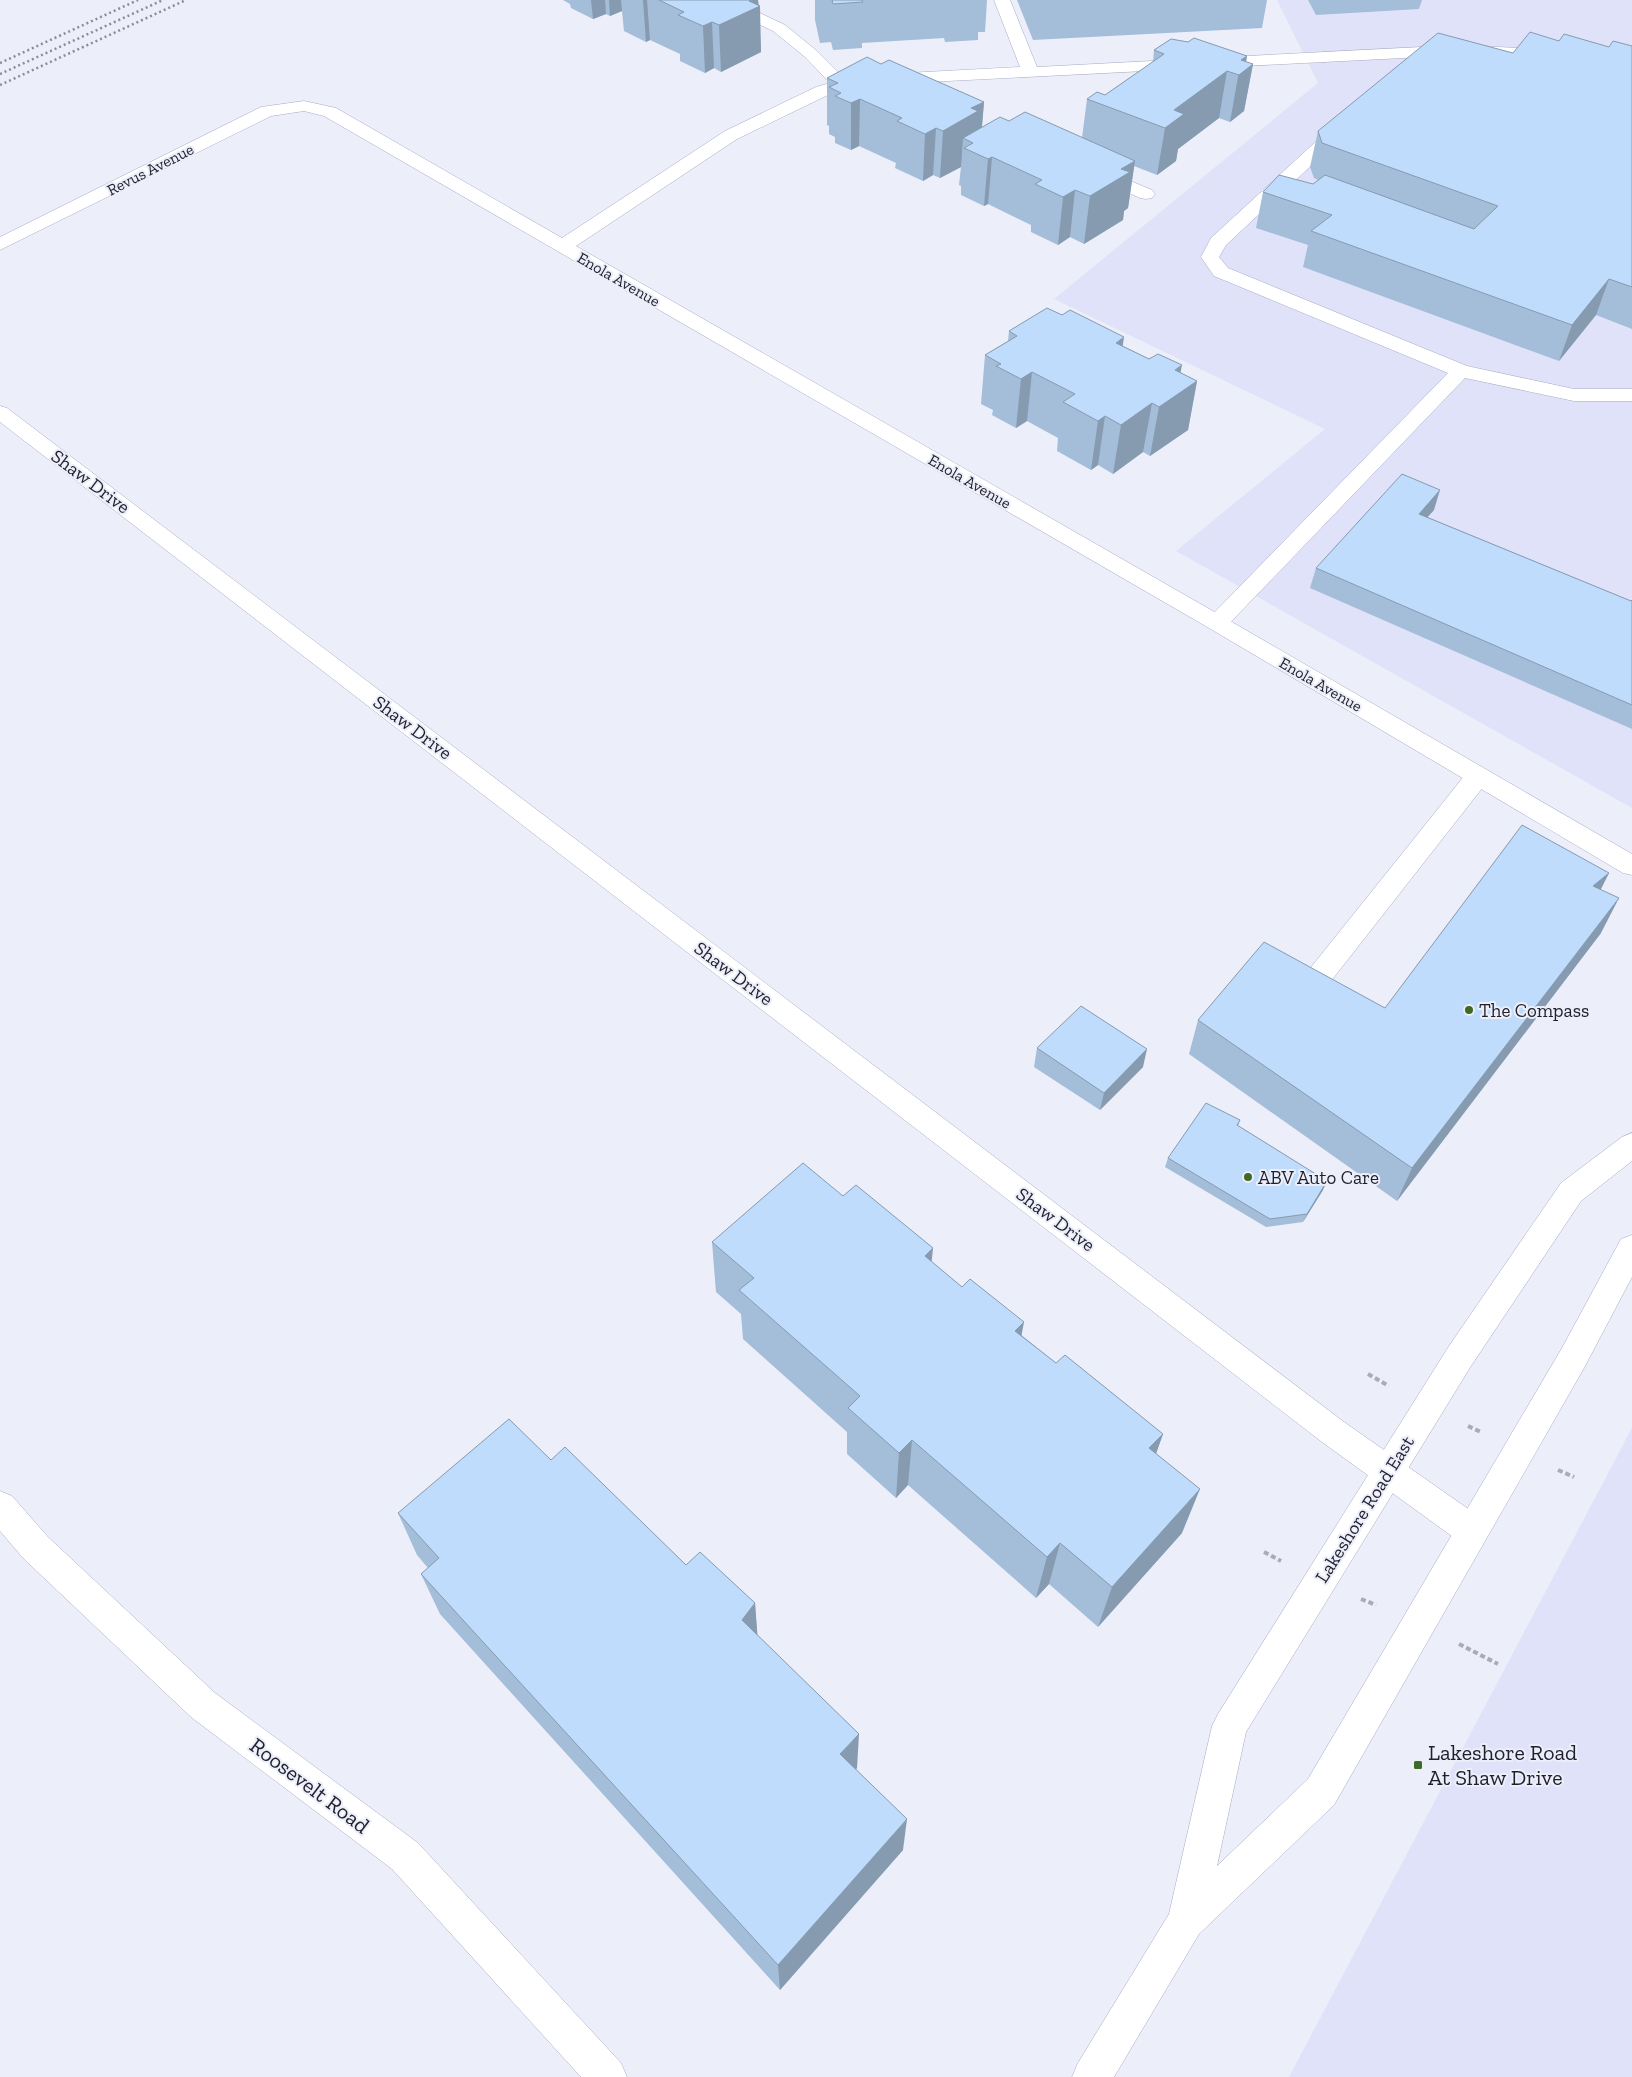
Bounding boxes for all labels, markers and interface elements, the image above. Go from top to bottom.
street label: Revus Avenue [104,139,197,199]
street label: Enola Avenue [574,248,664,311]
street label: Shaw Drive [47,444,135,519]
street label: Enola Avenue [925,450,1015,513]
street label: Enola Avenue [1276,653,1366,716]
street label: Shaw Drive [369,690,457,765]
street label: Shaw Drive [690,936,778,1011]
place label: The Compass [1479,999,1589,1022]
marker: The Compass [1463,1004,1475,1016]
place label: ABV Auto Care [1258,1166,1379,1189]
marker: ABV Auto Care [1242,1171,1254,1183]
street label: Shaw Drive [1012,1182,1100,1257]
street label: Lakeshore Road East [1310,1432,1419,1587]
street label: Roosevelt Road [244,1732,375,1839]
place label: Lakeshore Road At Shaw Drive [1428,1739,1577,1791]
marker: Lakeshore Road At Shaw Drive [1412,1759,1424,1771]

